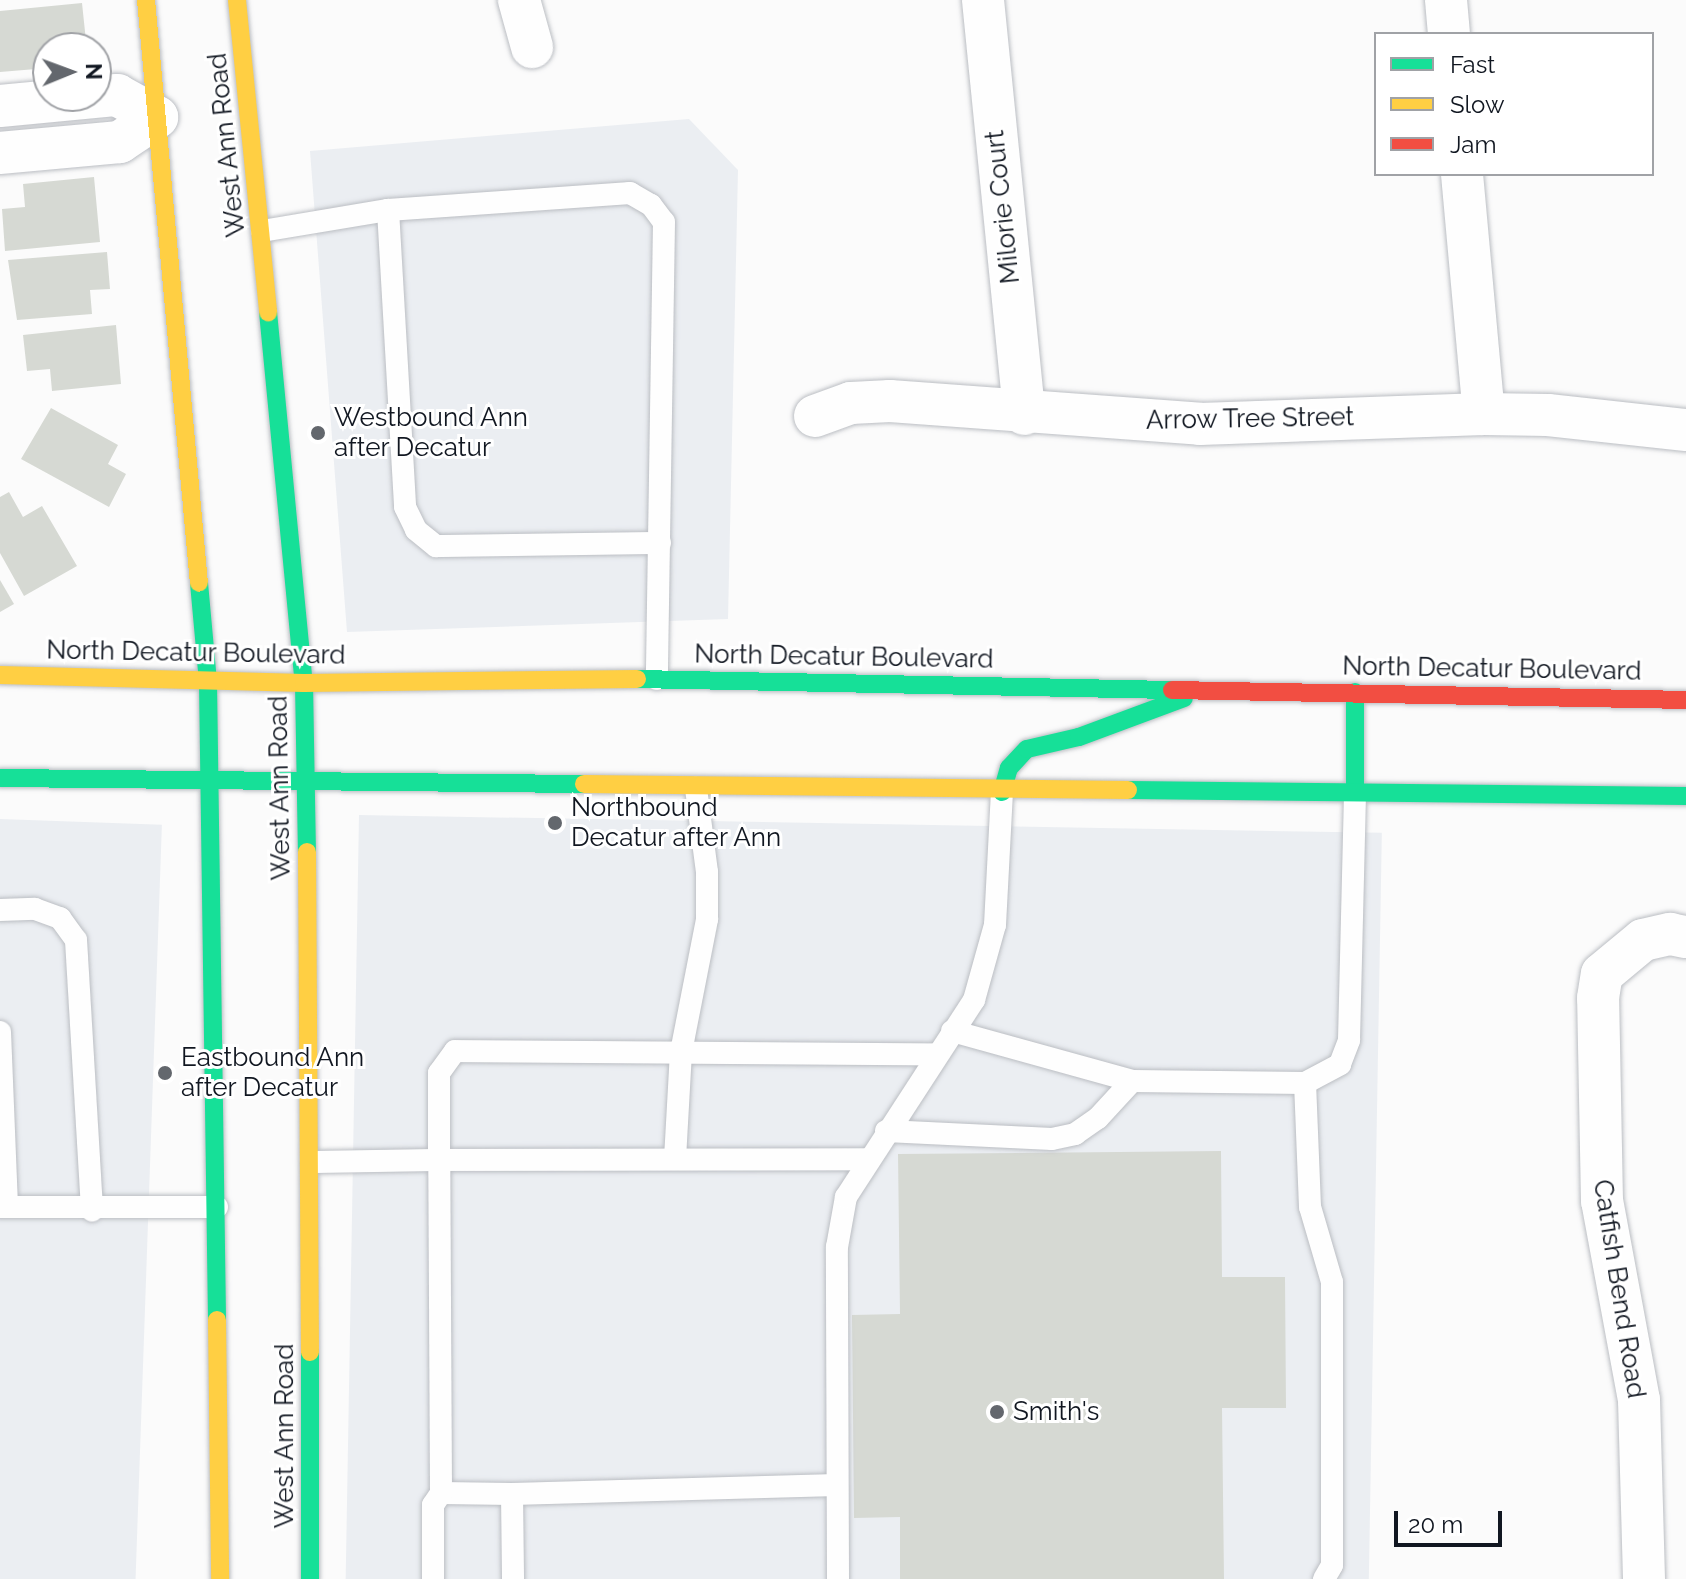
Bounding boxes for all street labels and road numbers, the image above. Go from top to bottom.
street label: West Ann Road [202,51,252,239]
street label: Milorie Court [979,129,1027,285]
street label: Arrow Tree Street [1145,402,1355,436]
street label: North Decatur Boulevard [46,635,346,671]
street label: North Decatur Boulevard [694,639,994,675]
street label: North Decatur Boulevard [1342,651,1642,687]
street label: West Ann Road [263,695,297,881]
street label: Catfish Bend Road [1586,1177,1652,1401]
street label: West Ann Road [269,1343,301,1529]

